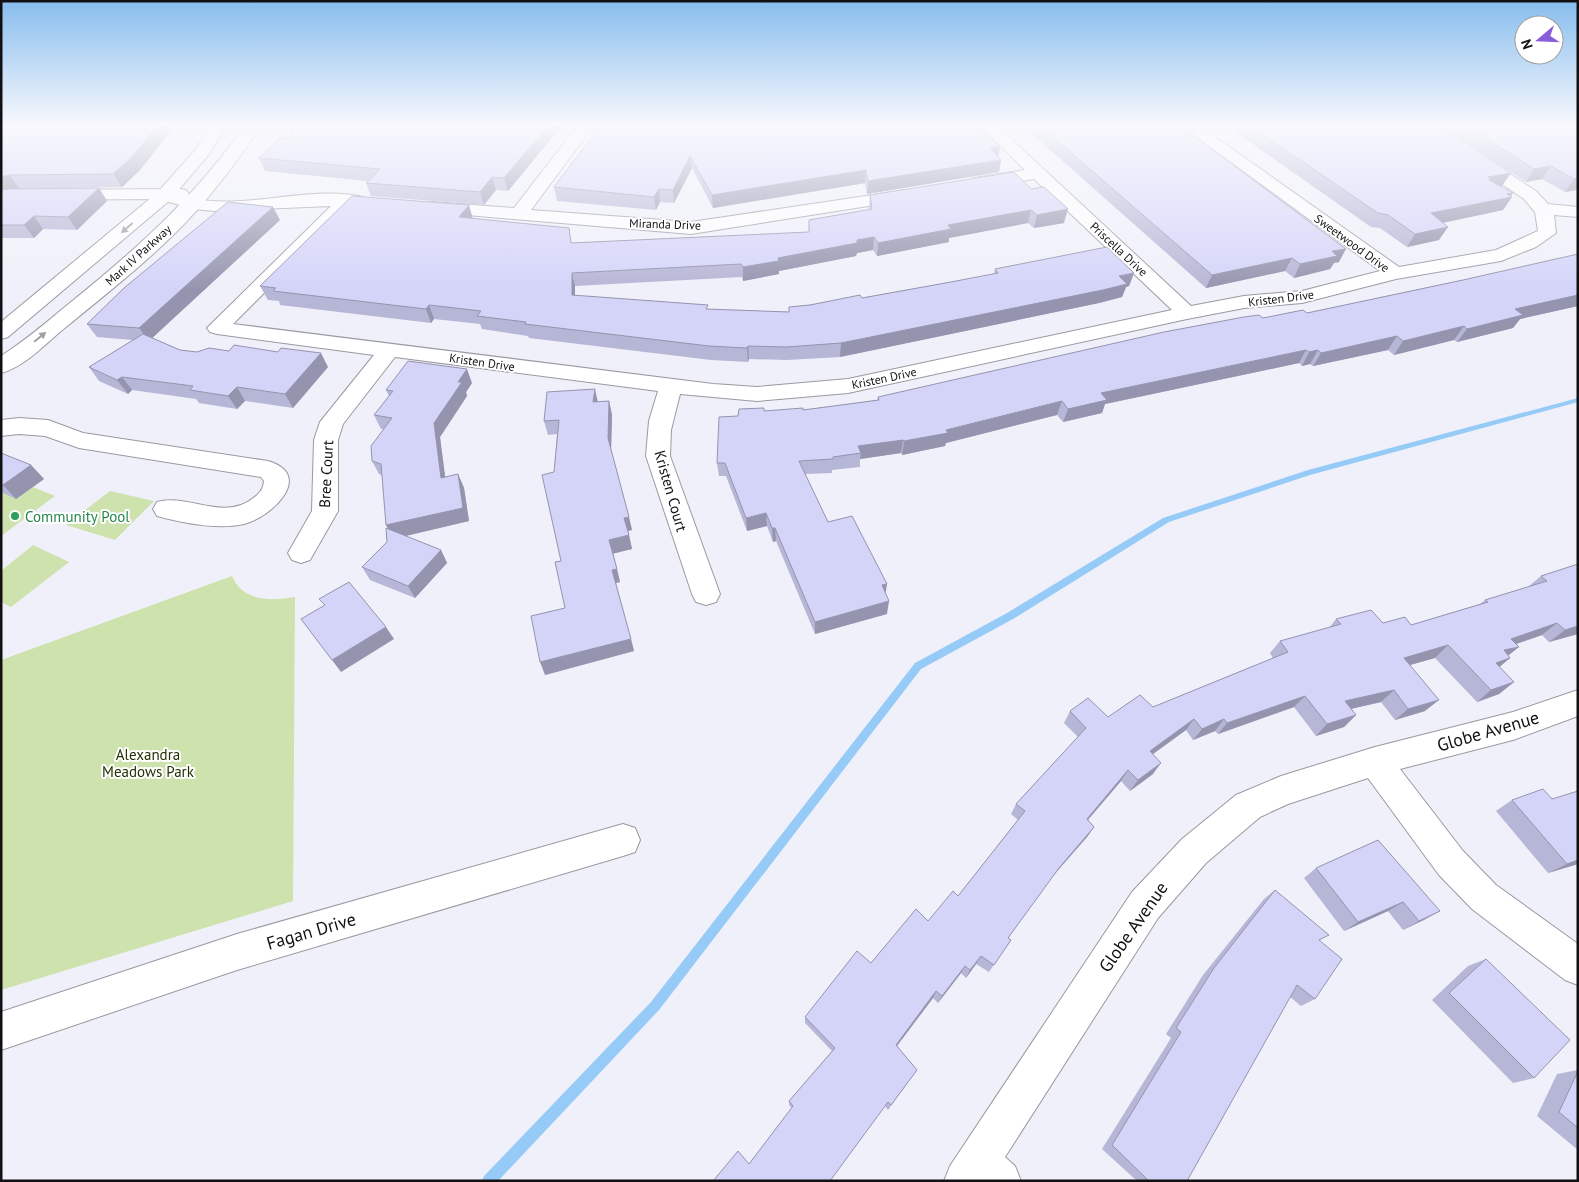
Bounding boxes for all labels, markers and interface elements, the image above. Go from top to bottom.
north arrow [1514,15,1564,65]
text: N [1517,37,1537,52]
street label: Sweetwood Drive [1311,211,1393,275]
street label: Miranda Drive [629,215,701,233]
street label: Priscella Drive [1087,219,1151,279]
street label: Mark IV Parkway [102,221,174,289]
one-way arrow [122,222,134,234]
street label: Kristen Drive [1247,287,1315,309]
one-way arrow [34,332,47,343]
street label: Kristen Drive [448,350,516,374]
street label: Kristen Drive [850,364,918,392]
street label: Bree Court [315,440,337,508]
street label: Kristen Court [650,448,692,534]
place label: Community Pool [25,507,130,526]
marker: Community Pool [9,510,21,522]
street label: Globe Avenue [1434,705,1542,757]
park label: Alexandra Meadows Park [102,745,195,781]
street label: Globe Avenue [1093,877,1173,977]
street label: Fagan Drive [264,907,358,955]

